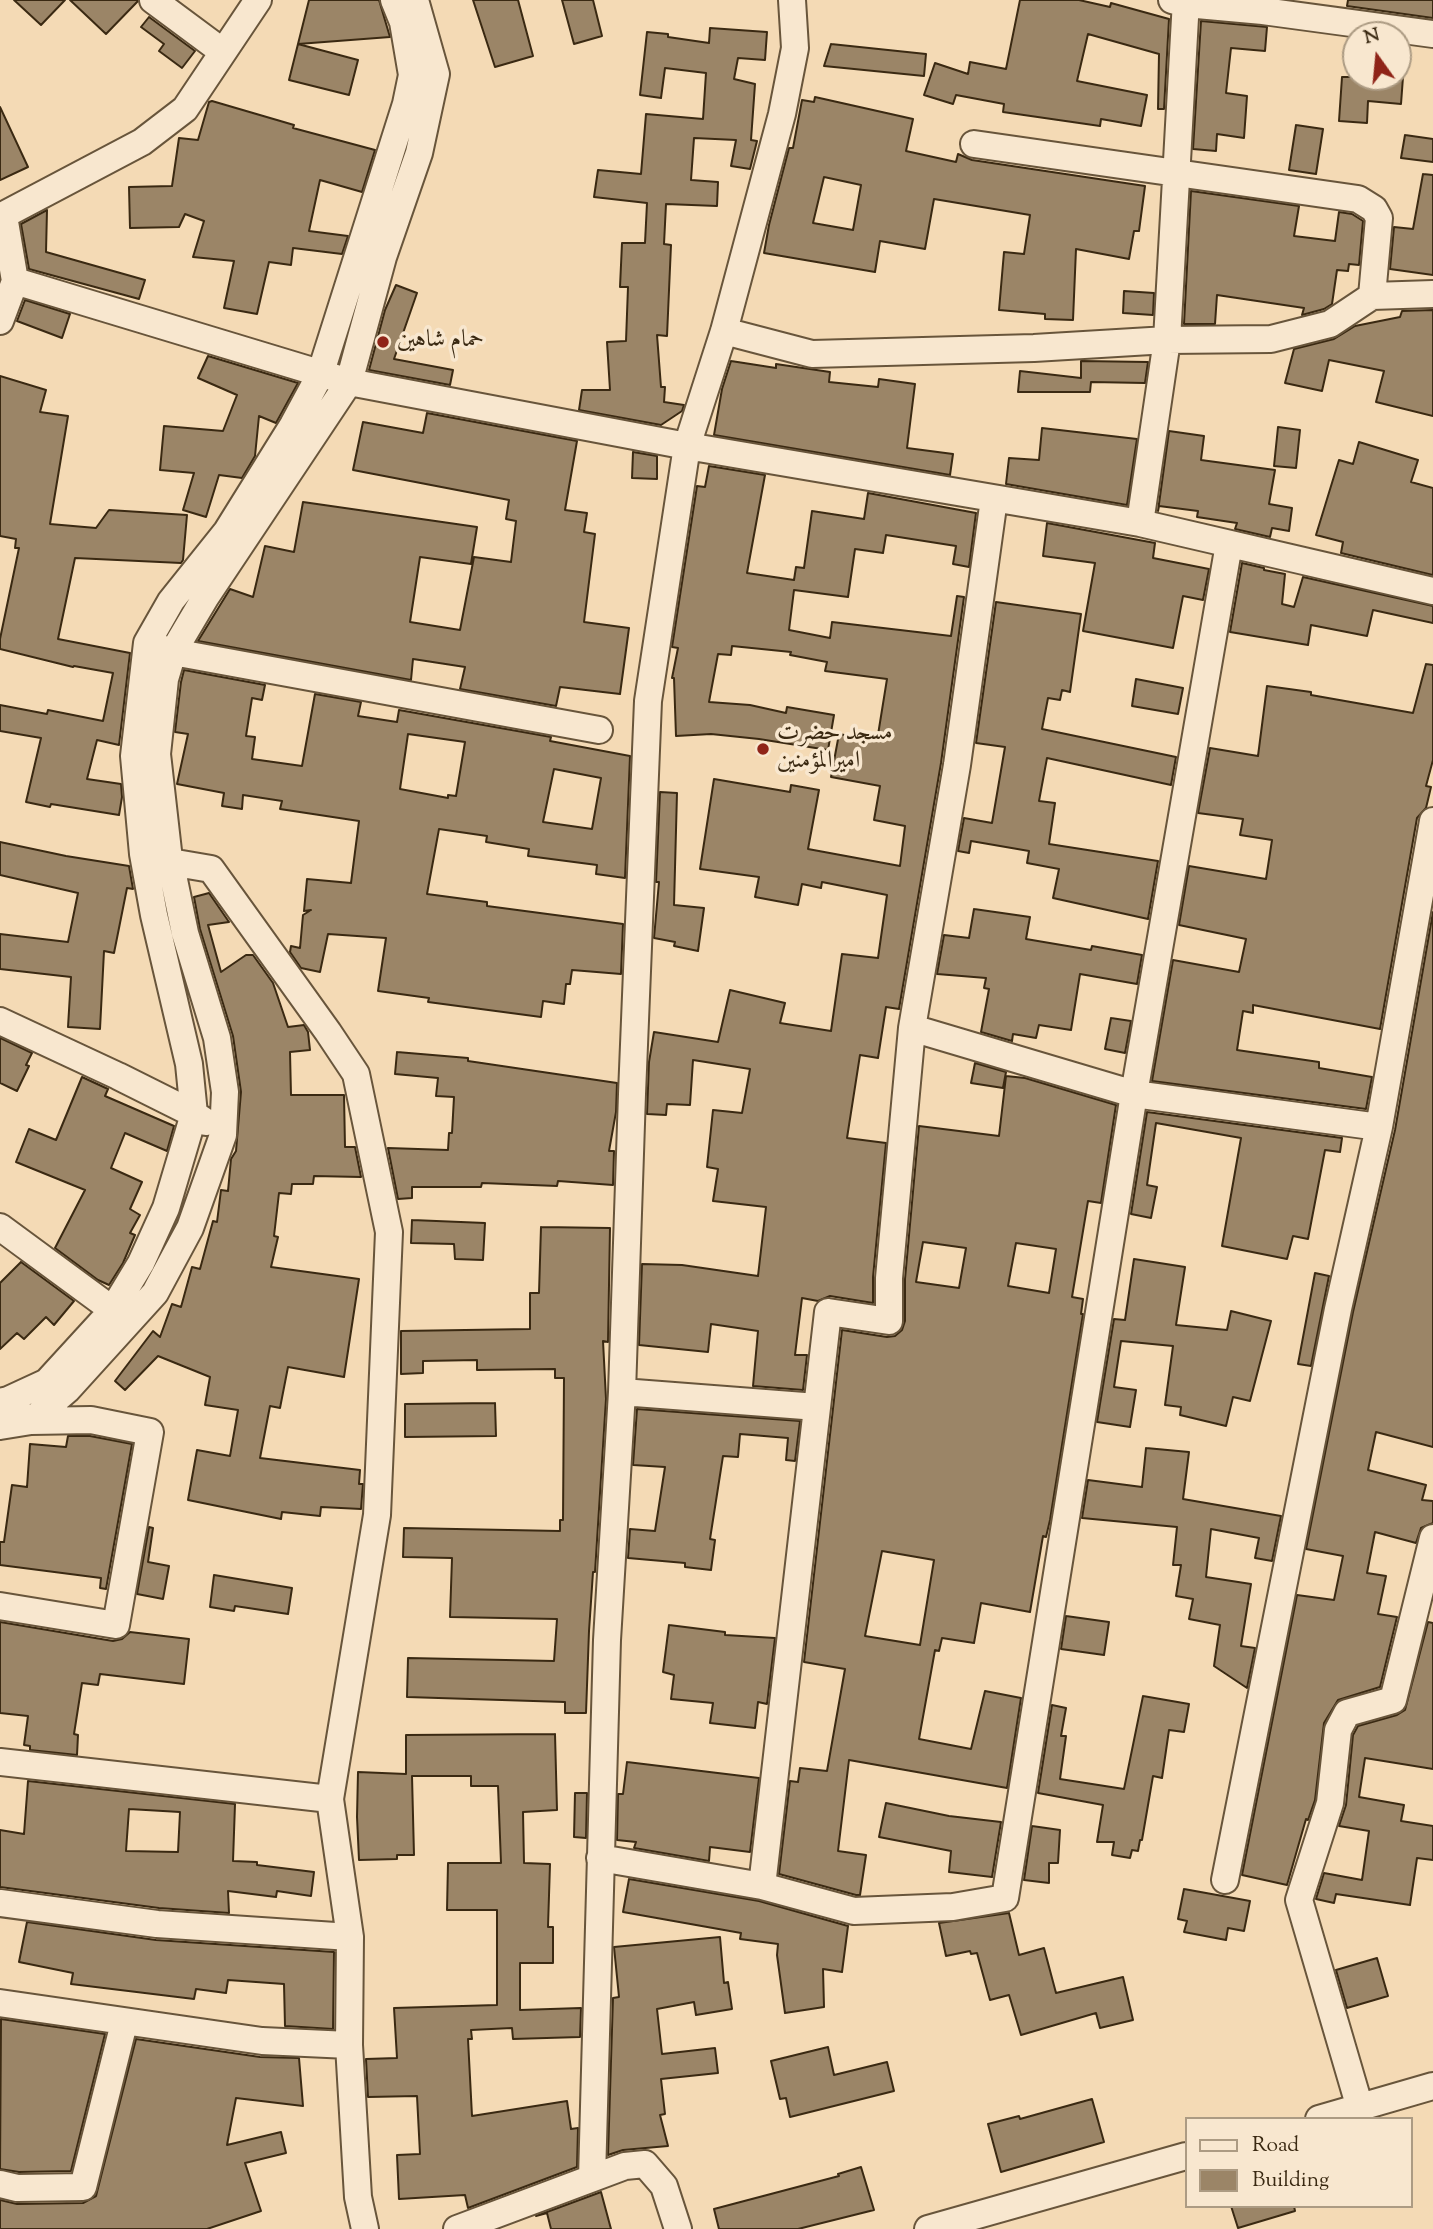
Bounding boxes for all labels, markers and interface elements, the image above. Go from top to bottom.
north arrow [1342,21,1412,91]
text: N [1361,22,1383,52]
place label: حمام شاهین [397,328,484,356]
marker: حمام شاهین [375,334,391,350]
place label: مسجد حضرت امیرالمؤمنین [777,721,893,777]
marker: مسجد حضرت امیرالمؤمنین [755,741,771,757]
legend [1184,2117,1412,2208]
text: Road [1252,2131,1299,2161]
text: Building [1252,2166,1329,2196]

